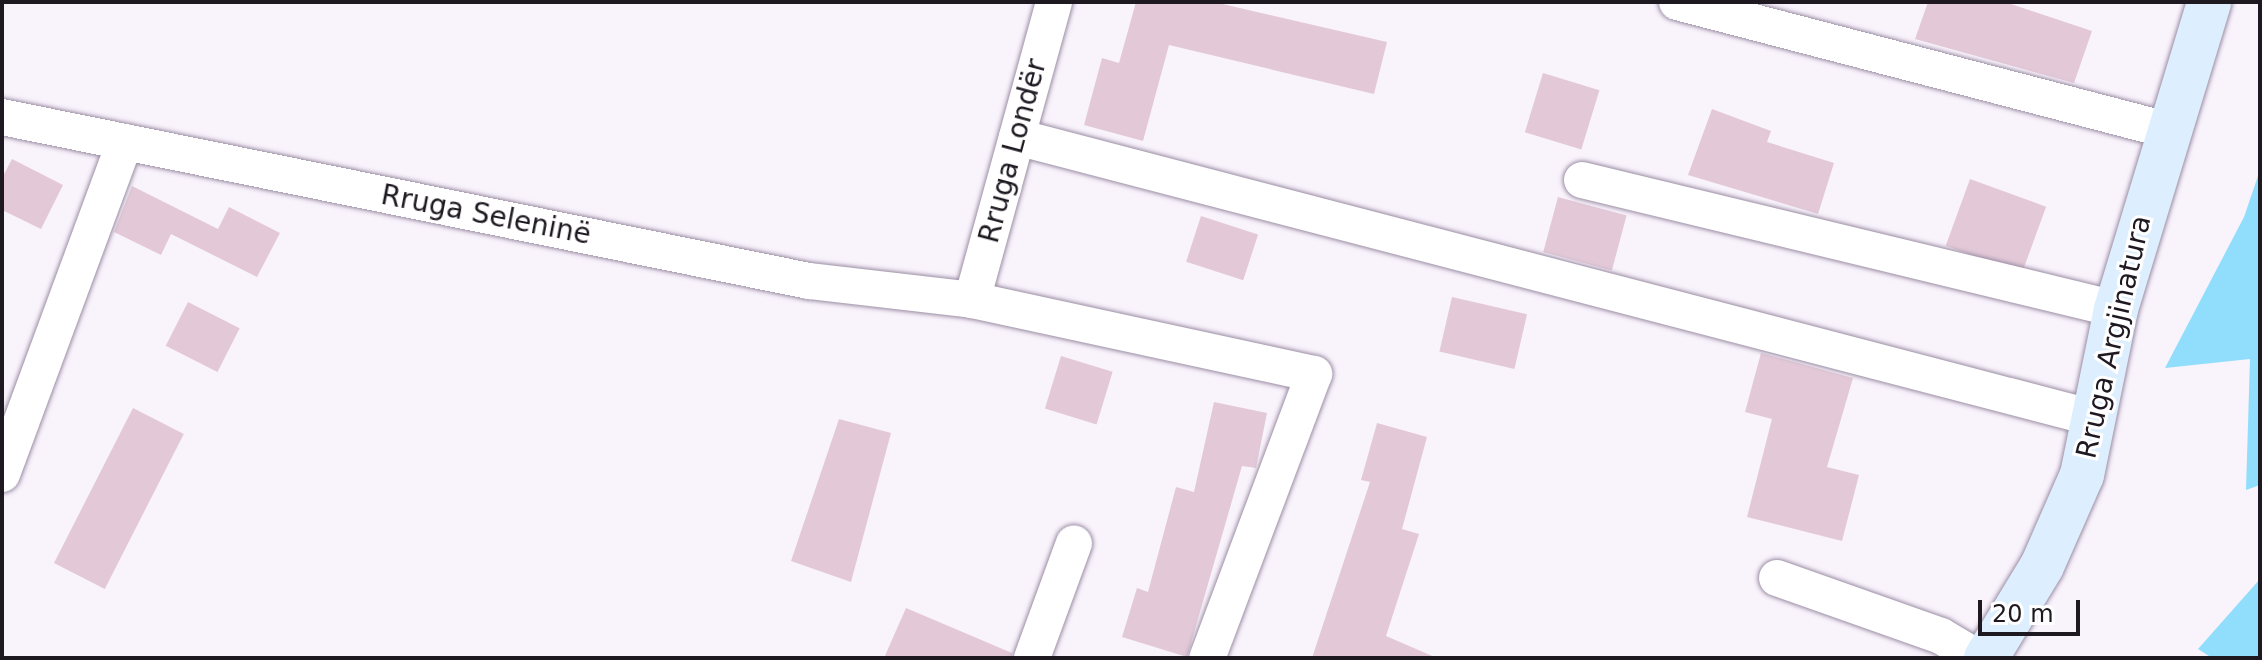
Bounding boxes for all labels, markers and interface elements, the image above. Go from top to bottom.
street label: Rruga Londër [972,55,1054,247]
street label: Rruga Seleninë [378,178,594,252]
street label: Rruga Argjinatura [2070,212,2158,462]
scale bar [1982,584,2084,634]
text: 20 m [1992,600,2054,628]

